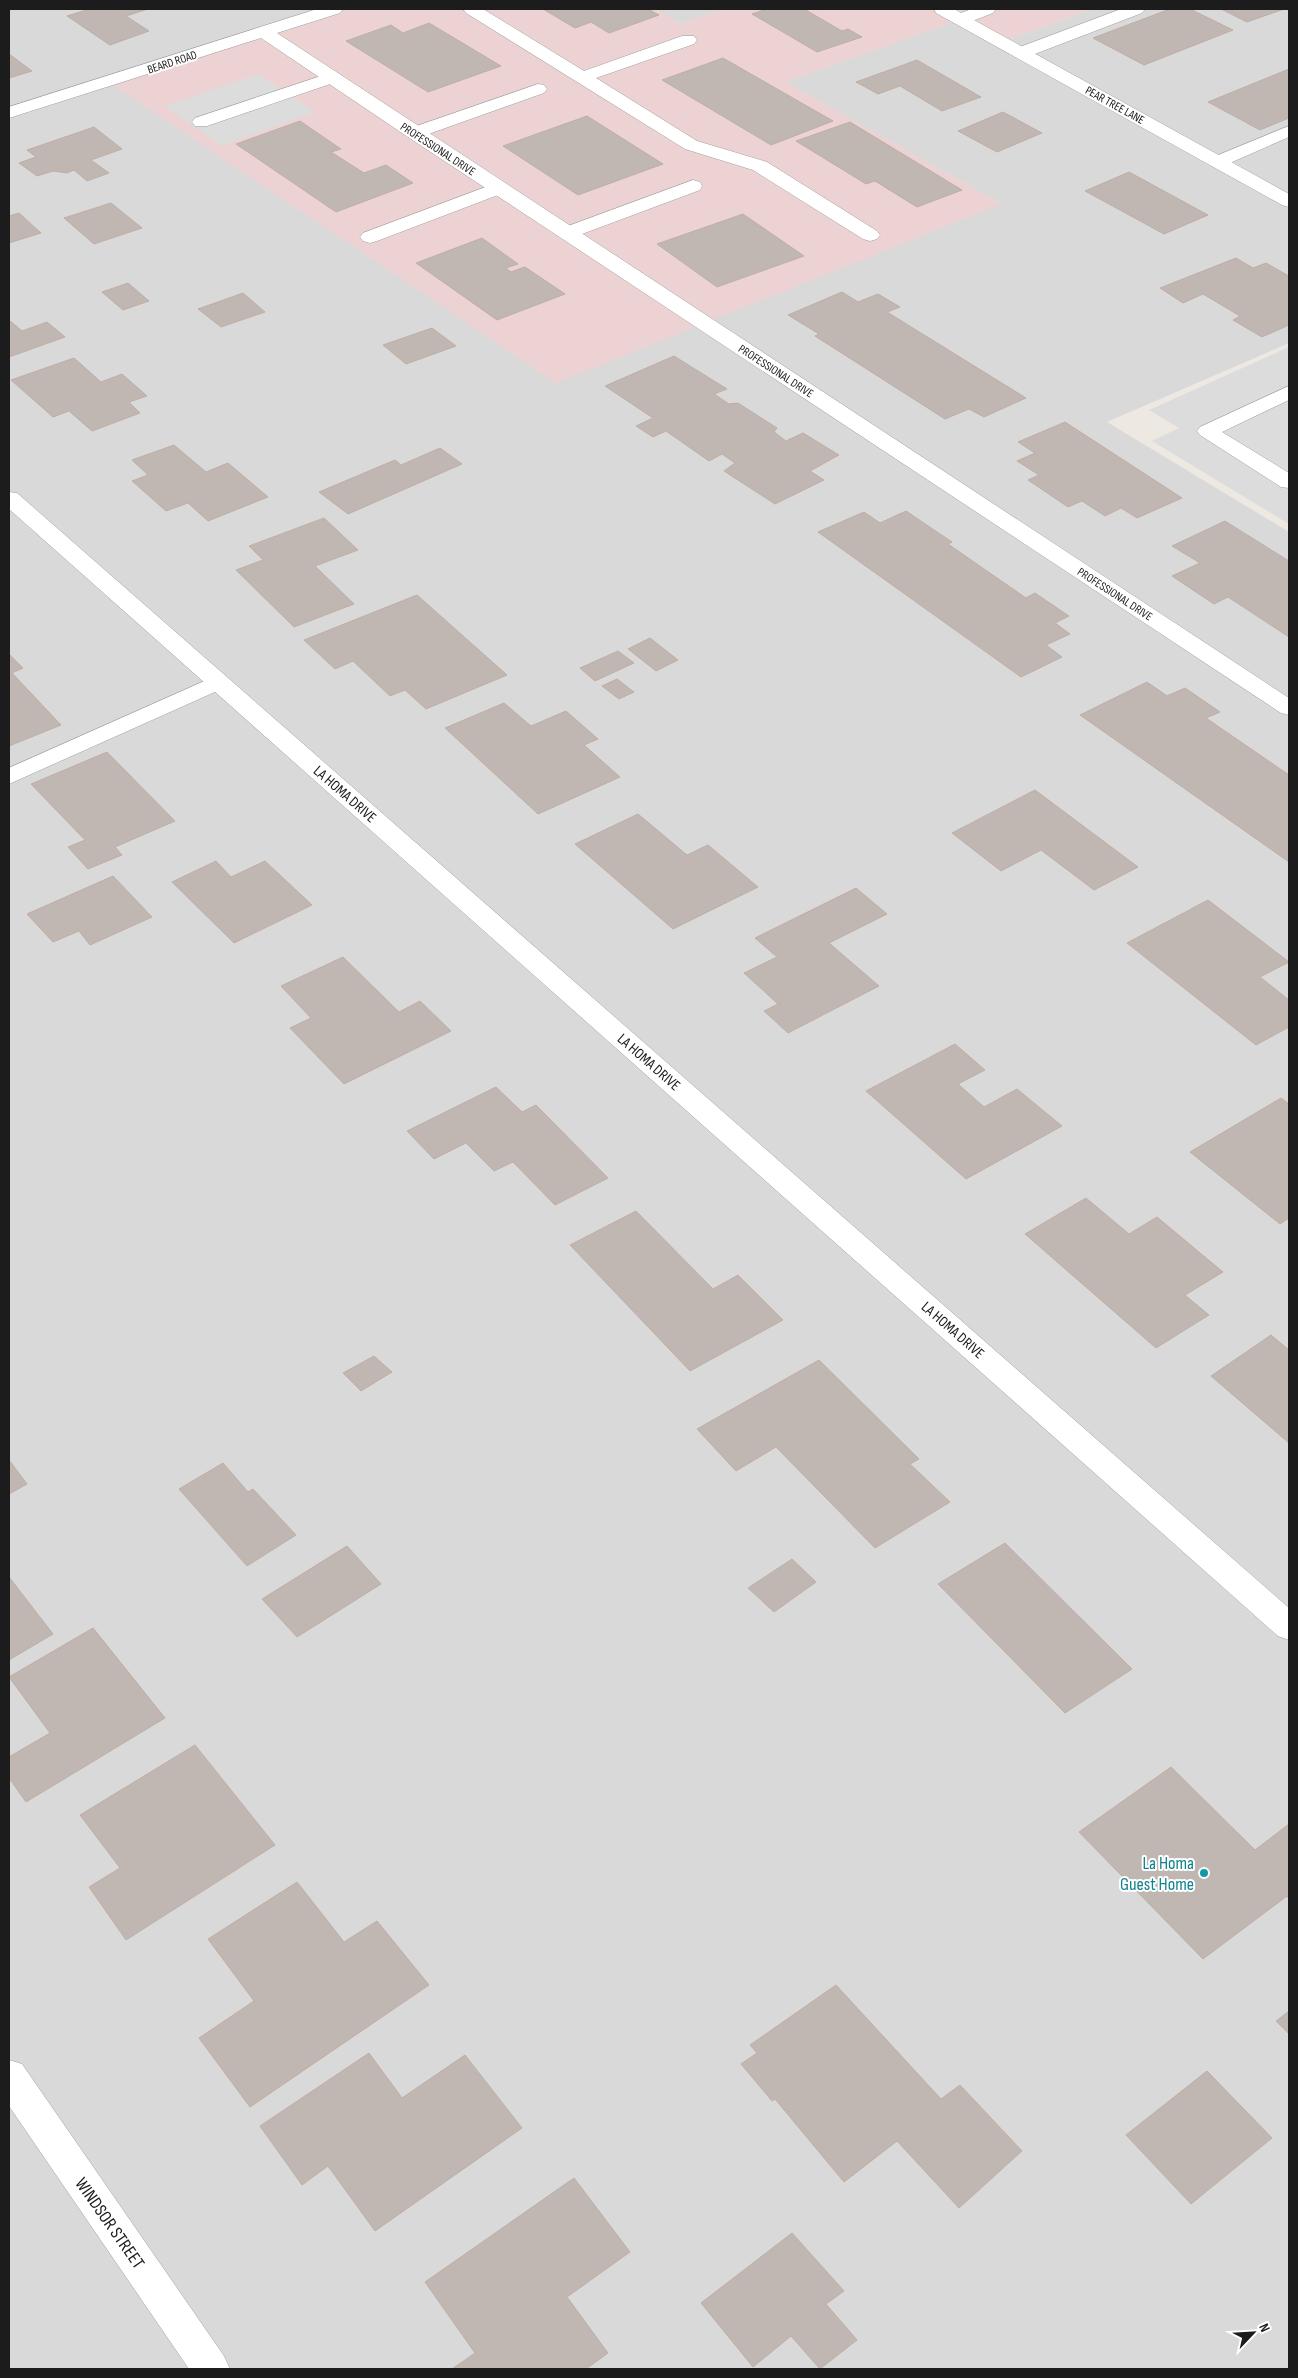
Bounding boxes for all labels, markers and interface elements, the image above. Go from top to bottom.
street label: BEARD ROAD [146,47,199,77]
street label: PEAR TREE LANE [1082,83,1147,128]
street label: PROFESSIONAL DRIVE [397,120,478,179]
street label: PROFESSIONAL DRIVE [735,342,816,401]
street label: PROFESSIONAL DRIVE [1074,565,1155,624]
street label: LA HOMA DRIVE [309,762,380,827]
street label: LA HOMA DRIVE [613,1030,684,1095]
street label: LA HOMA DRIVE [917,1298,988,1363]
place label: La Homa Guest Home [1120,1853,1194,1895]
marker: La Homa Guest Home [1198,1867,1210,1879]
street label: WINDSOR STREET [70,2174,149,2273]
north arrow [1228,2308,1278,2358]
text: N [1255,2321,1274,2335]

